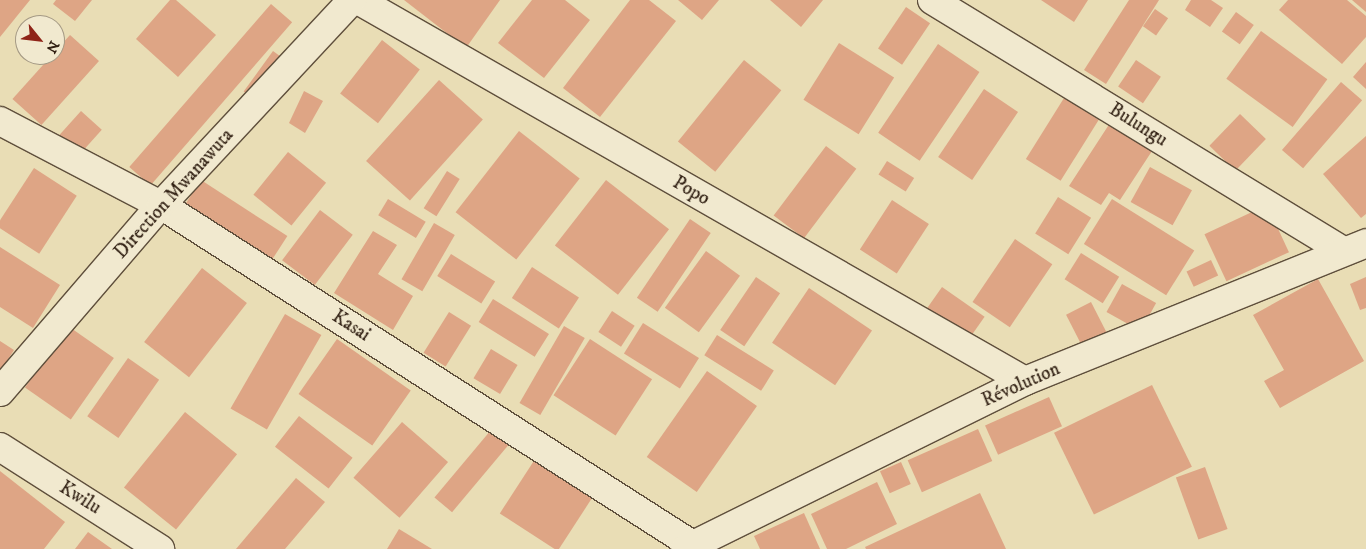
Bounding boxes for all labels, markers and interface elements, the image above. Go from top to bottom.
north arrow [15,15,65,65]
text: N [42,37,63,56]
street label: Bulungu [1105,98,1171,152]
street label: Direction Mwanawuta [110,124,238,264]
street label: Popo [669,171,713,211]
street label: Kasai [328,305,374,347]
street label: Révolution [979,358,1063,412]
street label: Kwilu [55,477,105,519]

